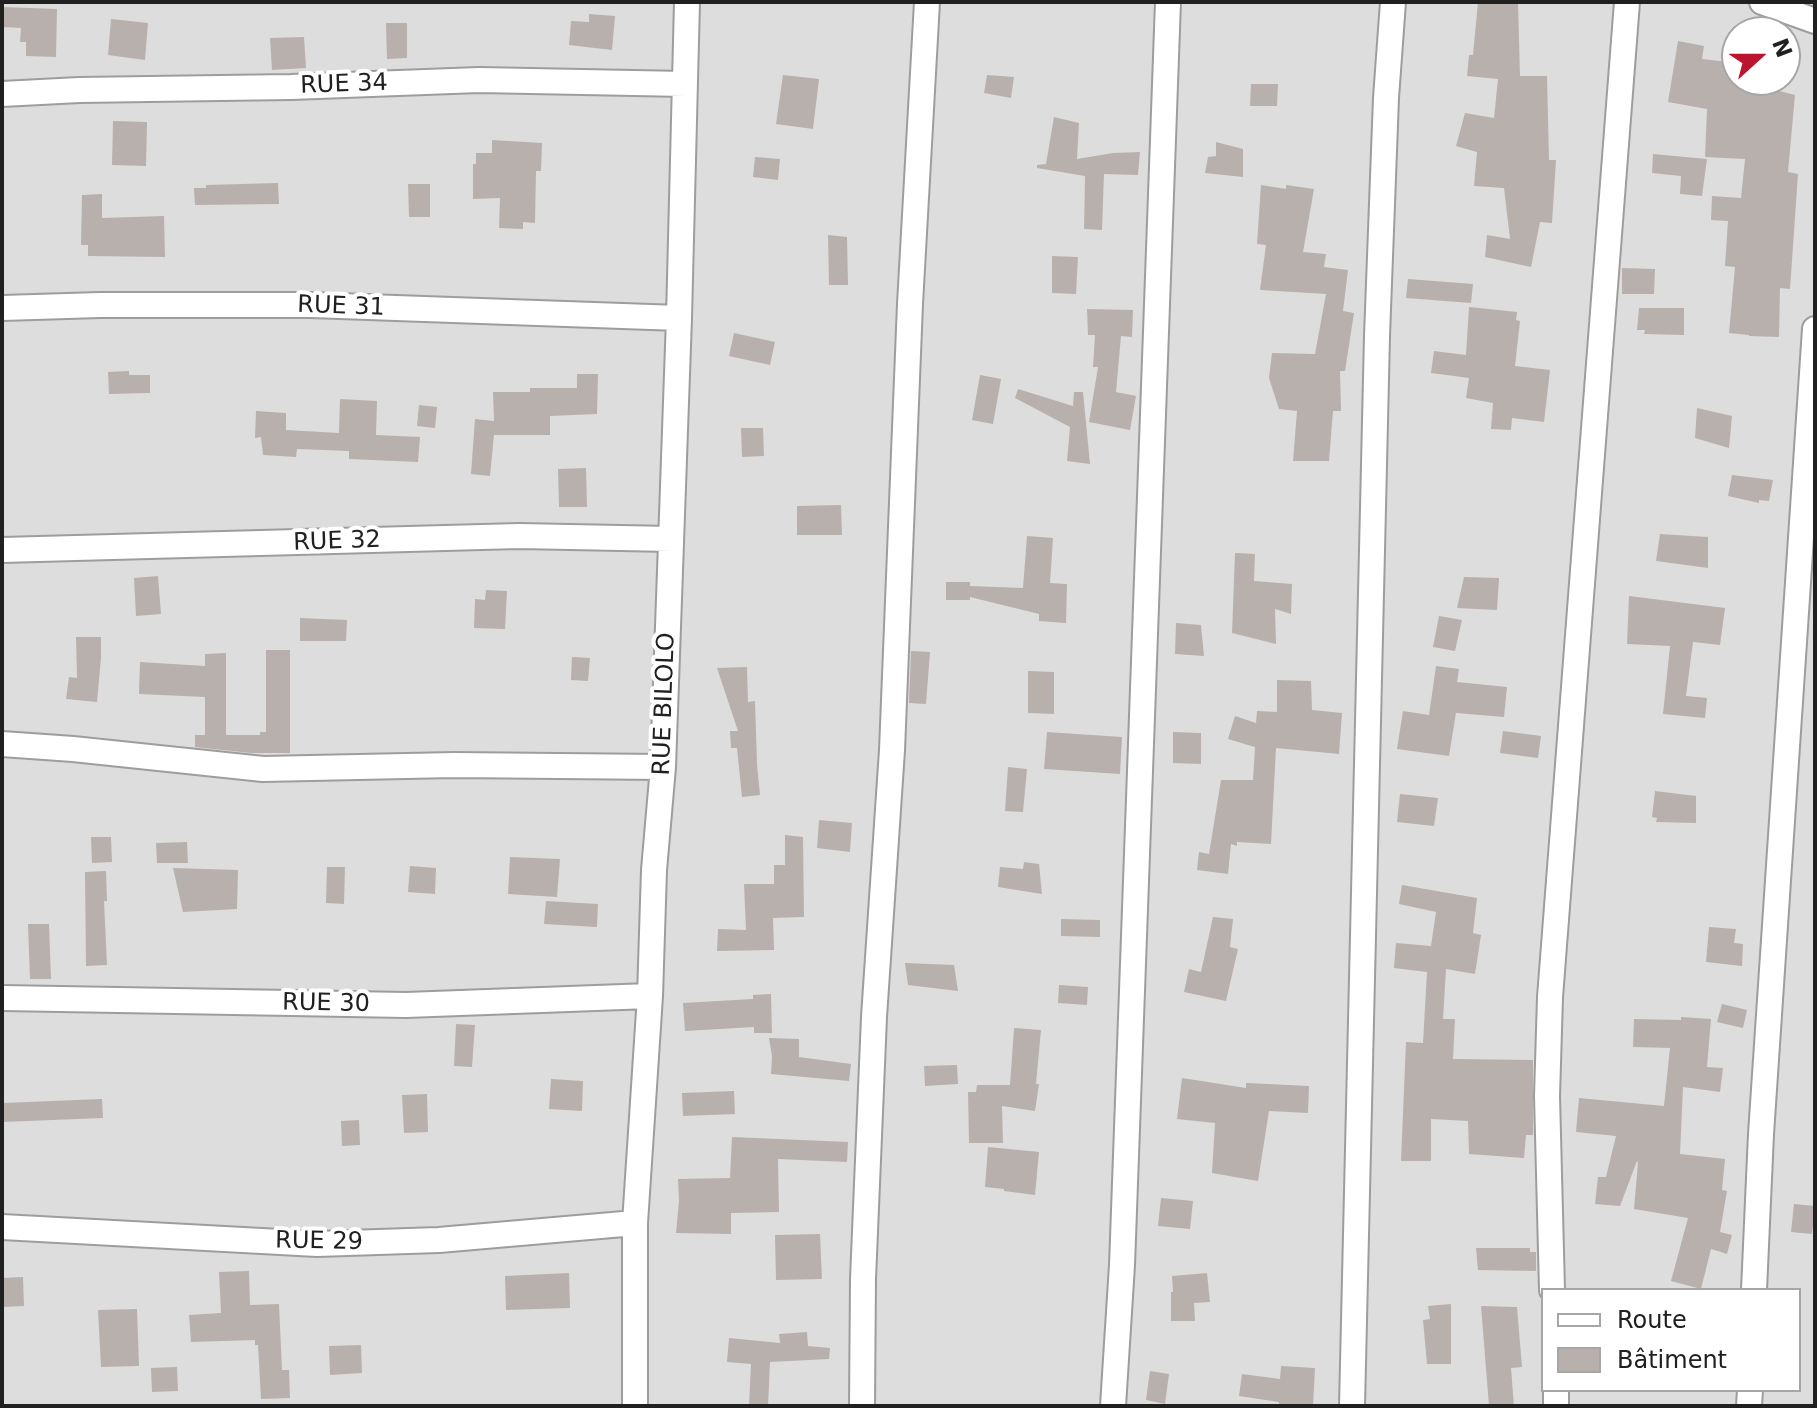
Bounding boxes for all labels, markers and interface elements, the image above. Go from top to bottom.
north arrow [1721,16,1801,96]
text: N [1767,35,1797,61]
street label: RUE 34 [300,69,388,101]
street label: RUE 31 [297,291,385,323]
street label: RUE 32 [293,526,381,558]
street label: RUE BILOLO [648,632,682,776]
street label: RUE 30 [282,989,370,1019]
street label: RUE 29 [275,1227,363,1257]
legend [1541,1288,1801,1392]
text: Route [1617,1306,1687,1334]
text: Bâtiment [1617,1346,1727,1374]

